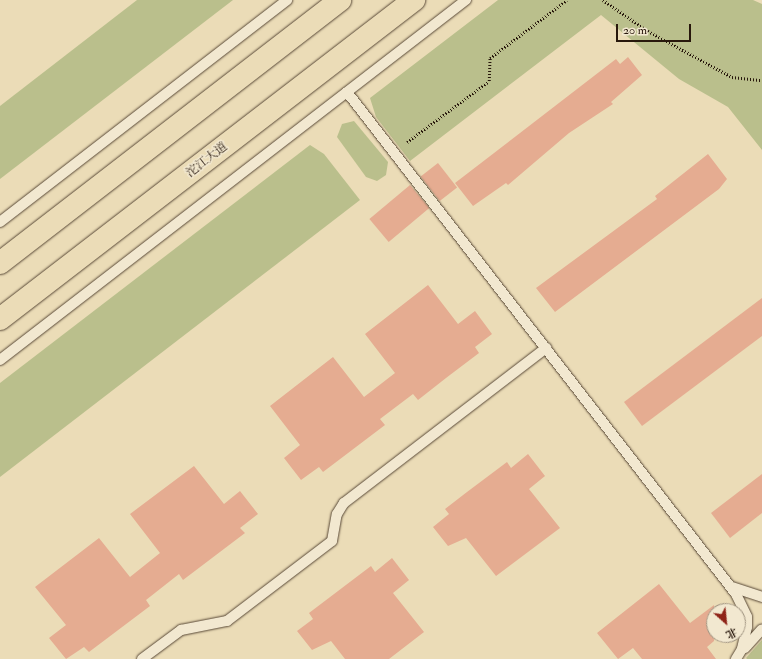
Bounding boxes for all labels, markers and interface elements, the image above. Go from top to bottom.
scale bar [618,16,693,42]
text: 20 m [623,23,647,38]
street label: 沱江大道 [184,140,230,180]
north arrow [706,603,746,643]
text: 北 [723,625,739,642]

